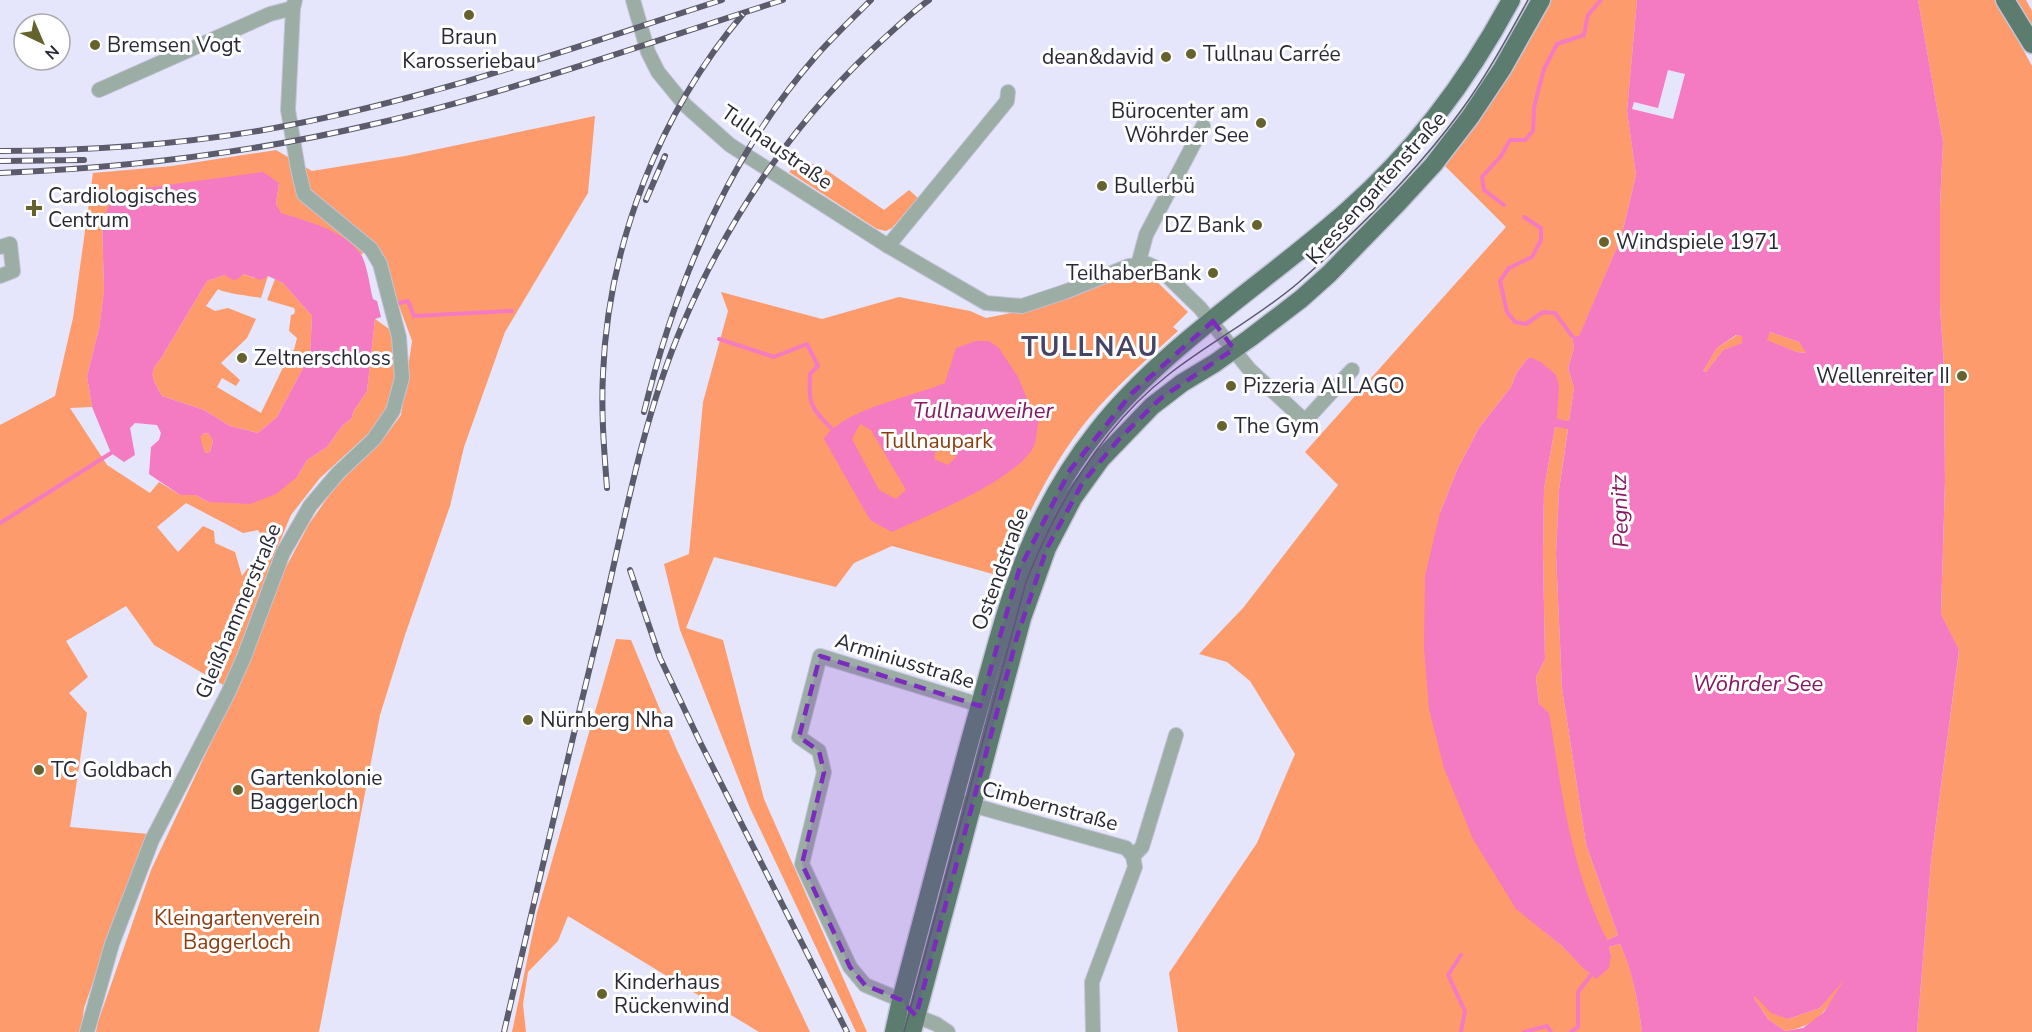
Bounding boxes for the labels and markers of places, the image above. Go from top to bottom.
marker: Braun Karosseriebau [462,8,476,22]
place label: Braun Karosseriebau [402,23,536,75]
place label: Bremsen Vogt [107,31,242,59]
marker: Bremsen Vogt [88,38,102,52]
place label: Tullnau Carrée [1203,40,1341,68]
place label: dean&david [1042,43,1154,71]
marker: Tullnau Carrée [1184,47,1198,61]
marker: dean&david [1159,50,1173,64]
place label: Bürocenter am Wöhrder See [1111,97,1249,149]
marker: Bürocenter am Wöhrder See [1254,116,1268,130]
place label: Bullerbü [1114,172,1195,200]
marker: Bullerbü [1095,179,1109,193]
place label: Cardiologisches Centrum [48,182,197,234]
marker: Cardiologisches Centrum [25,199,43,217]
place label: DZ Bank [1164,211,1245,239]
marker: DZ Bank [1250,218,1264,232]
place label: Windspiele 1971 [1616,228,1780,256]
marker: Windspiele 1971 [1597,235,1611,249]
place label: TeilhaberBank [1066,259,1201,287]
marker: TeilhaberBank [1206,266,1220,280]
place label: Zeltnerschloss [254,344,391,372]
marker: Zeltnerschloss [235,351,249,365]
place label: Wellenreiter II [1816,362,1950,390]
marker: Wellenreiter II [1955,369,1969,383]
place label: Pizzeria ALLAGO [1243,372,1405,400]
marker: Pizzeria ALLAGO [1224,379,1238,393]
place label: The Gym [1234,412,1319,440]
marker: The Gym [1215,419,1229,433]
place label: Nürnberg Nha [540,706,674,734]
marker: Nürnberg Nha [521,713,535,727]
place label: TC Goldbach [51,756,173,784]
marker: TC Goldbach [32,763,46,777]
place label: Gartenkolonie Baggerloch [250,764,382,816]
marker: Gartenkolonie Baggerloch [231,783,245,797]
place label: Kinderhaus Rückenwind [614,968,730,1020]
marker: Kinderhaus Rückenwind [595,987,609,1001]

